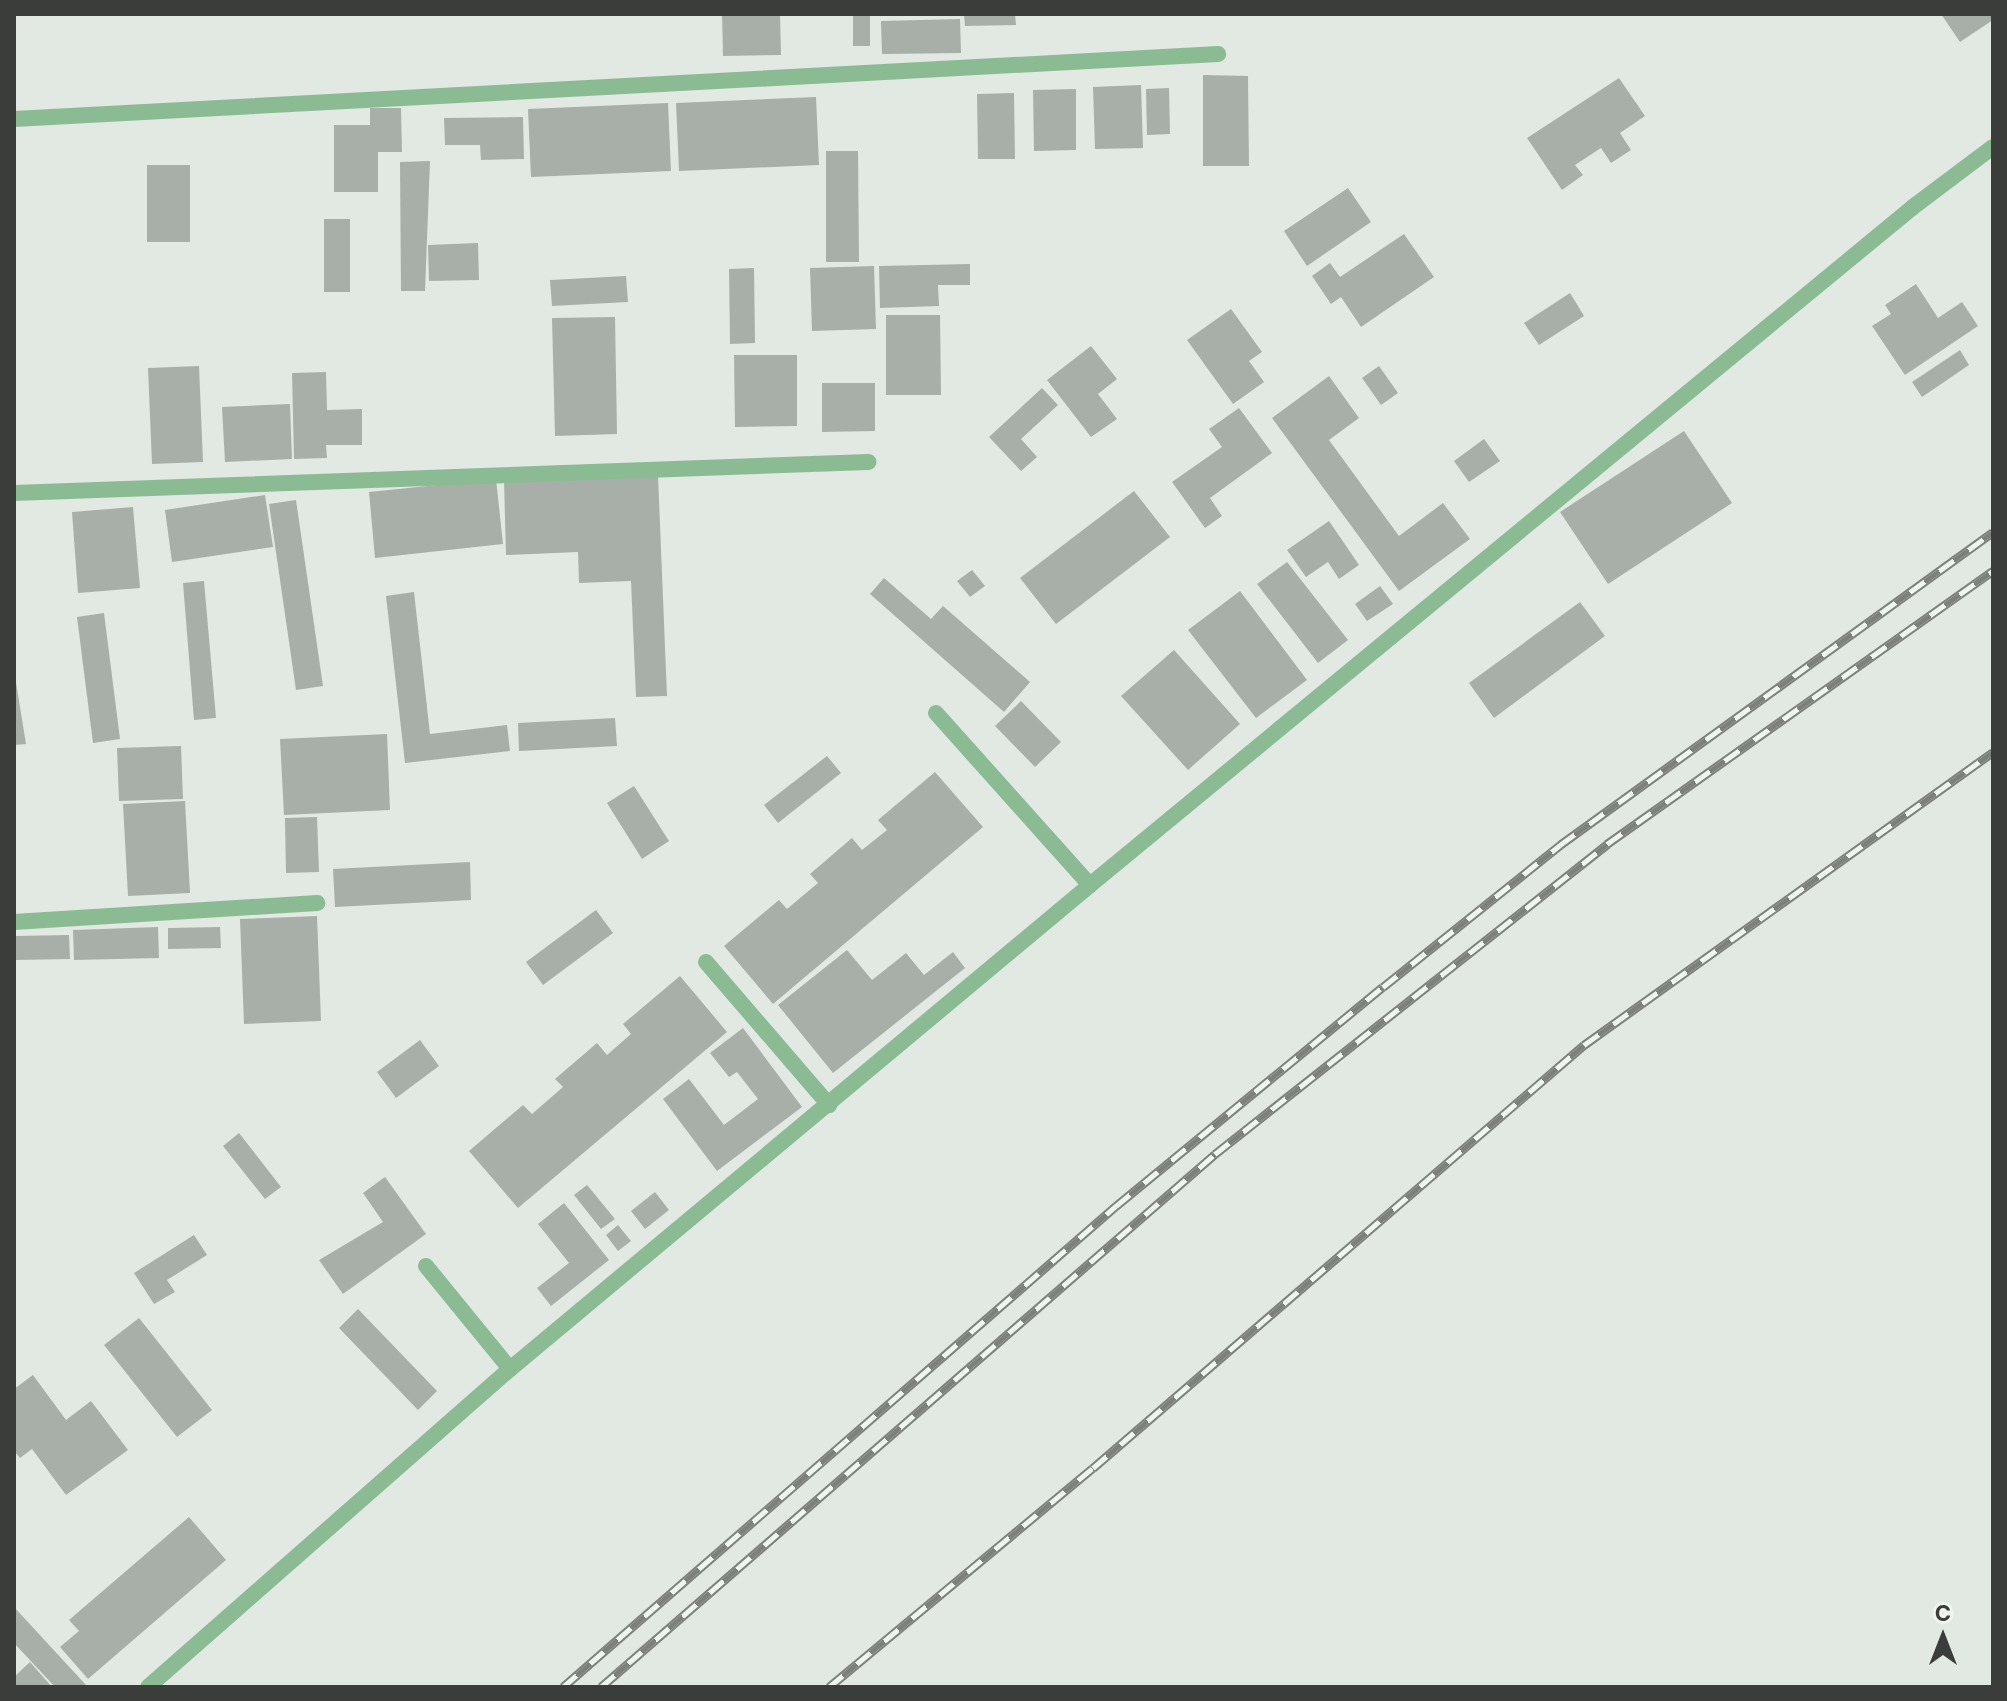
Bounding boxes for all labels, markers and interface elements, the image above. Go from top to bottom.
north arrow [1903,1597,1983,1677]
text: С [1935,1600,1951,1626]

